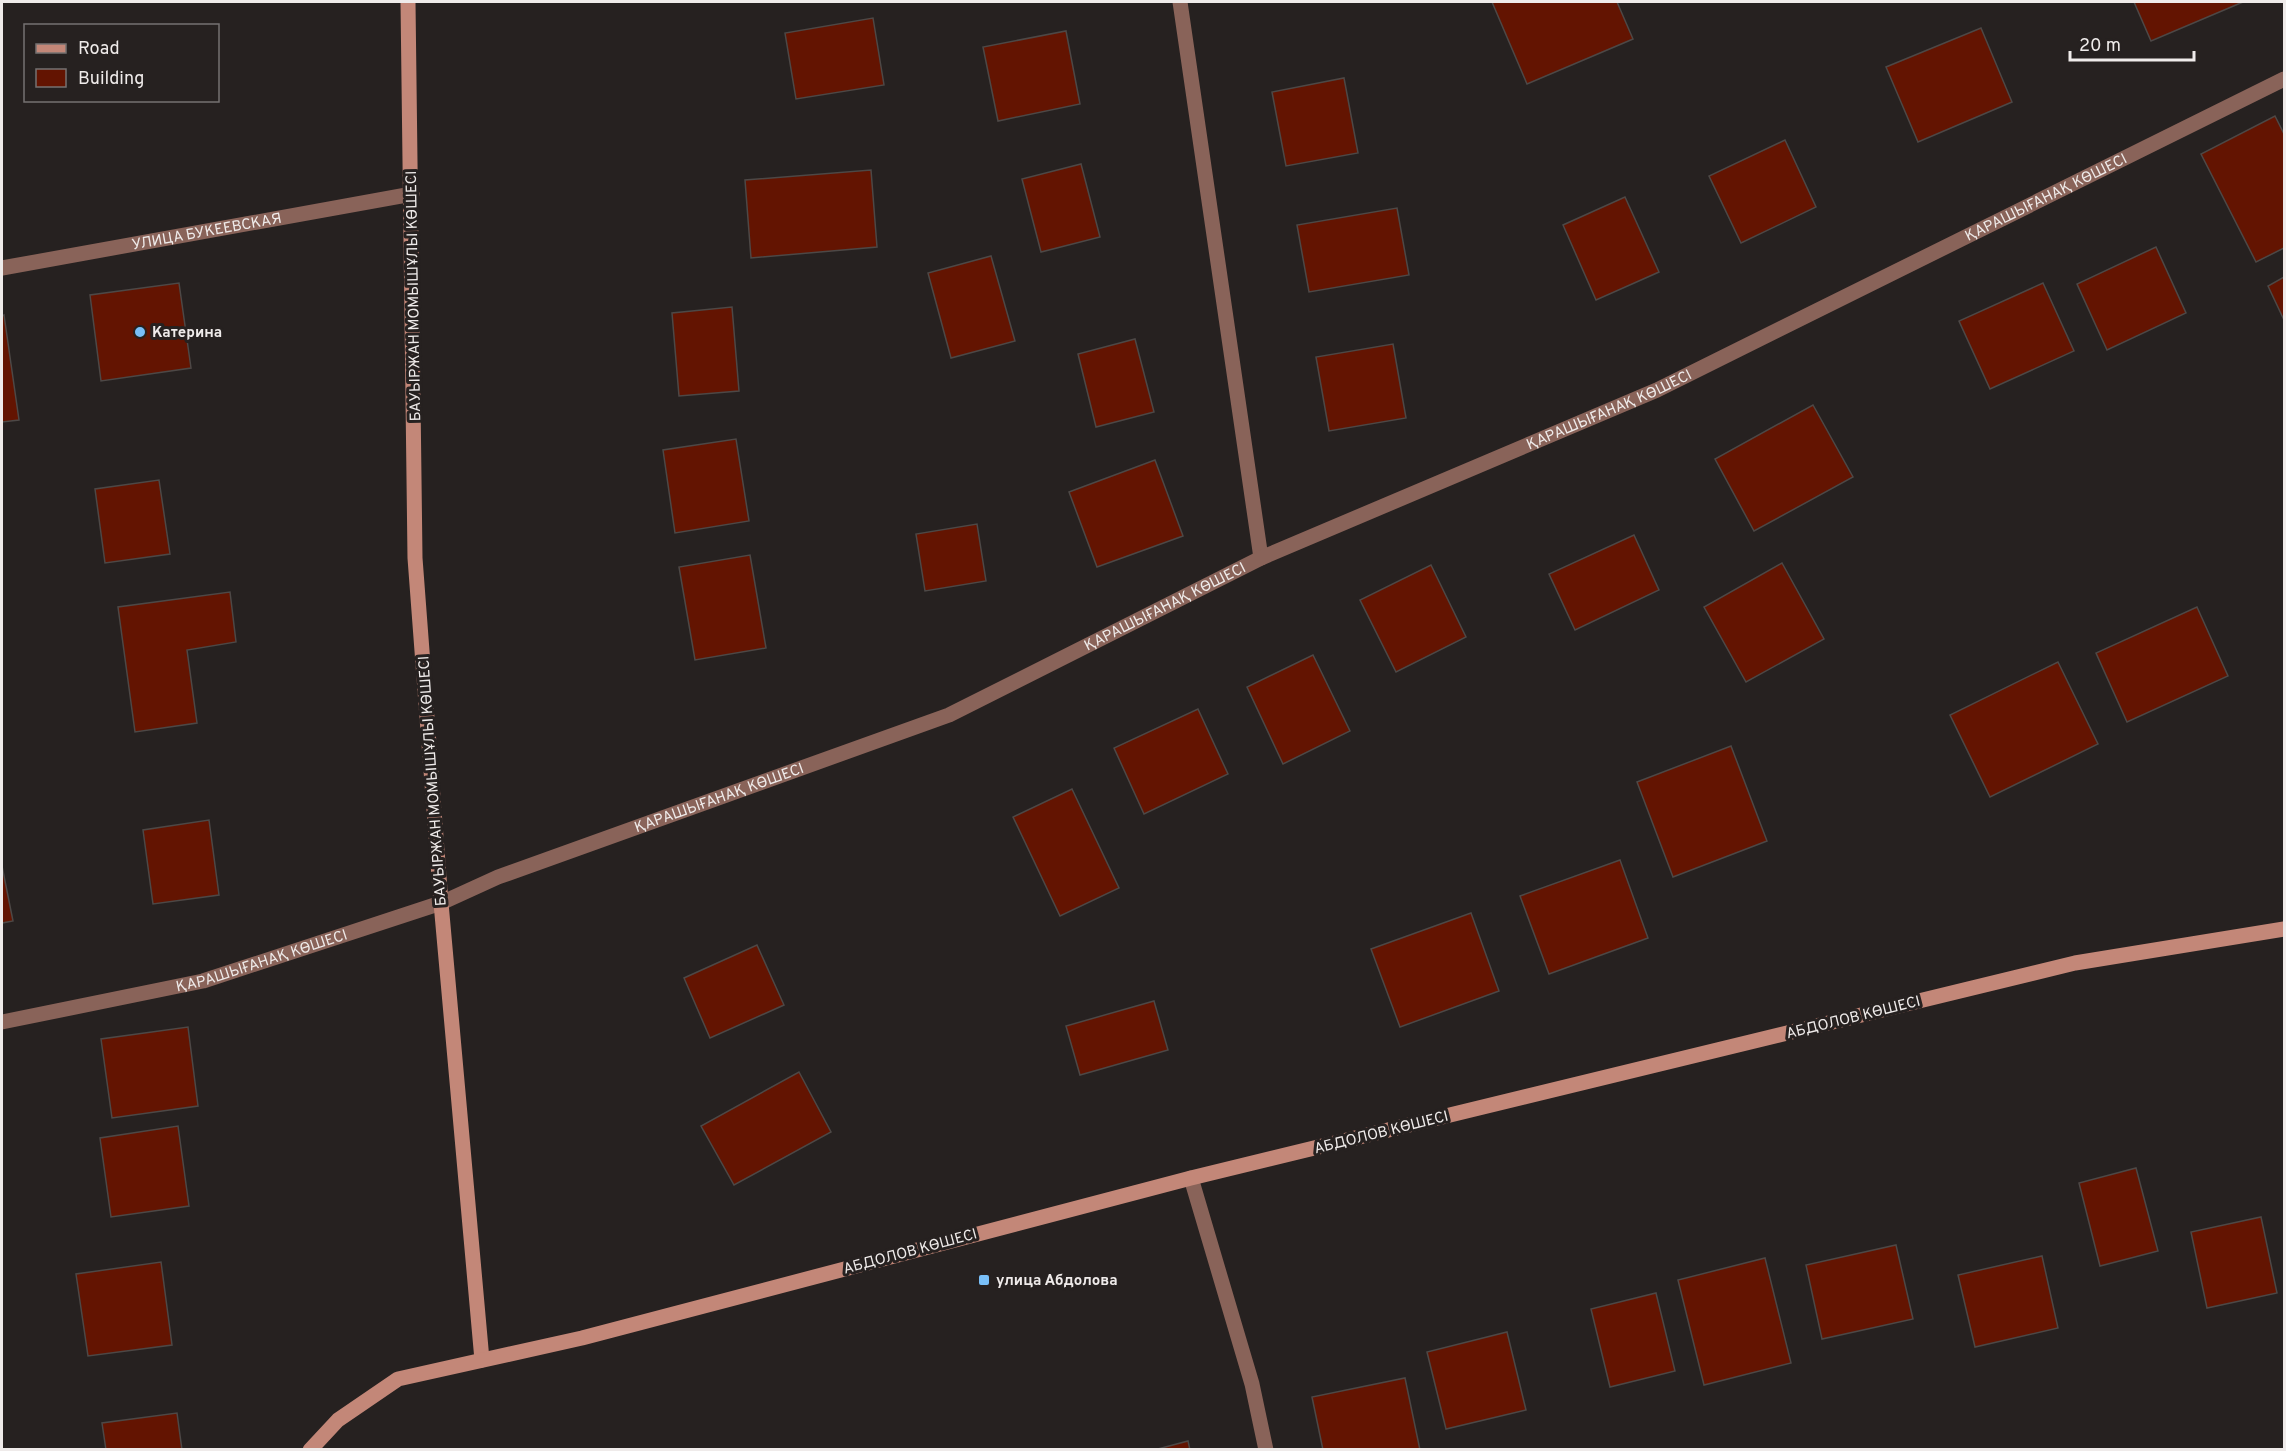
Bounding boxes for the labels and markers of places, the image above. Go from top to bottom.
place label: Катерина [152,324,222,343]
marker: Катерина [133,325,147,339]
place label: улица Абдолова [996,1272,1118,1291]
marker: улица Абдолова [977,1273,991,1287]

